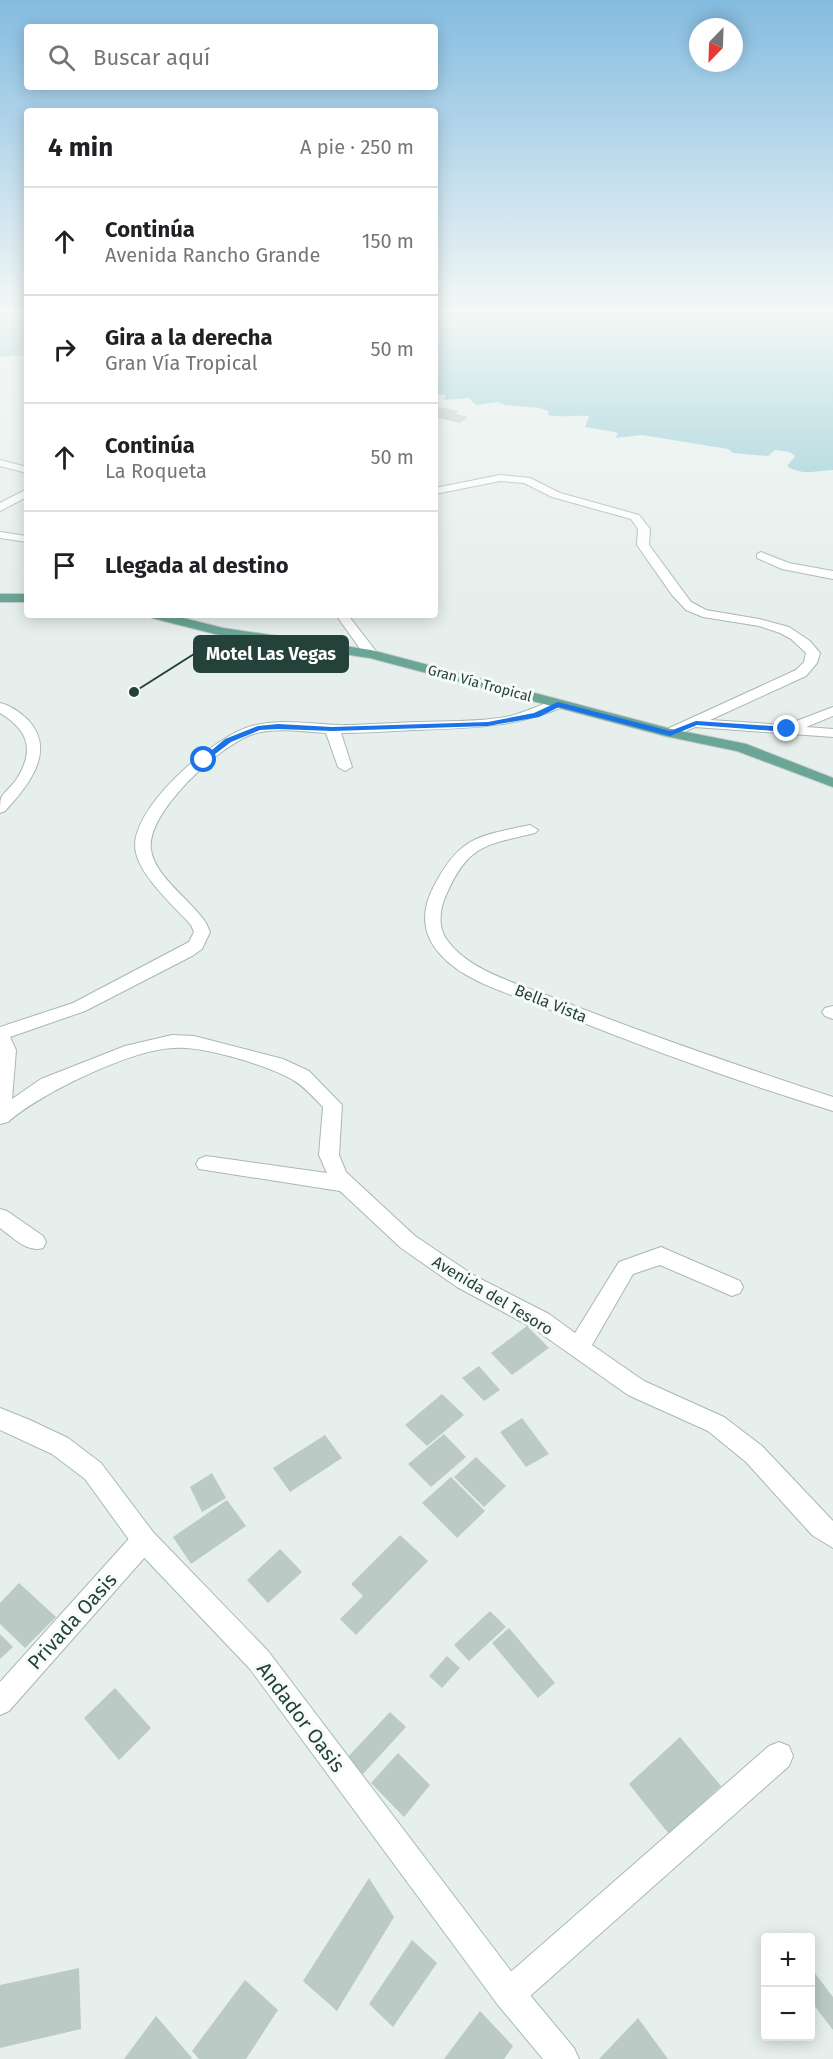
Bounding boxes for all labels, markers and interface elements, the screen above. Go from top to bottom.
north arrow [689,18,743,72]
search box [24,24,438,90]
icon: search [45,41,78,74]
text: Buscar aquí [93,44,210,71]
text: 4 min [48,132,113,163]
text: A pie · 250 m [300,135,414,159]
text: Continúa [105,216,195,243]
icon: ahead [48,225,81,258]
text: 150 m [362,229,414,253]
text: Avenida Rancho Grande [105,243,320,267]
text: Gira a la derecha [105,324,273,351]
icon: right [48,333,81,366]
text: 50 m [370,337,414,361]
text: Gran Vía Tropical [105,351,258,375]
text: Continúa [105,432,195,459]
icon: ahead [48,441,81,474]
text: 50 m [370,445,414,469]
text: La Roqueta [105,459,207,483]
icon: arrive [48,549,81,582]
text: Llegada al destino [105,552,289,579]
callout: Motel Las Vegas [194,636,348,672]
text: Motel Las Vegas [206,643,336,665]
street label: Gran Vía Tropical [426,661,534,706]
route end [773,715,799,741]
route start [190,746,216,772]
street label: Bella Vista [512,980,590,1026]
street label: Avenida del Tesoro [429,1252,556,1339]
street label: Privada Oasis [22,1568,122,1674]
street label: Andador Oasis [252,1657,350,1777]
map controls [761,1933,815,2041]
button: + [761,1933,815,1987]
button: − [761,1987,815,2041]

